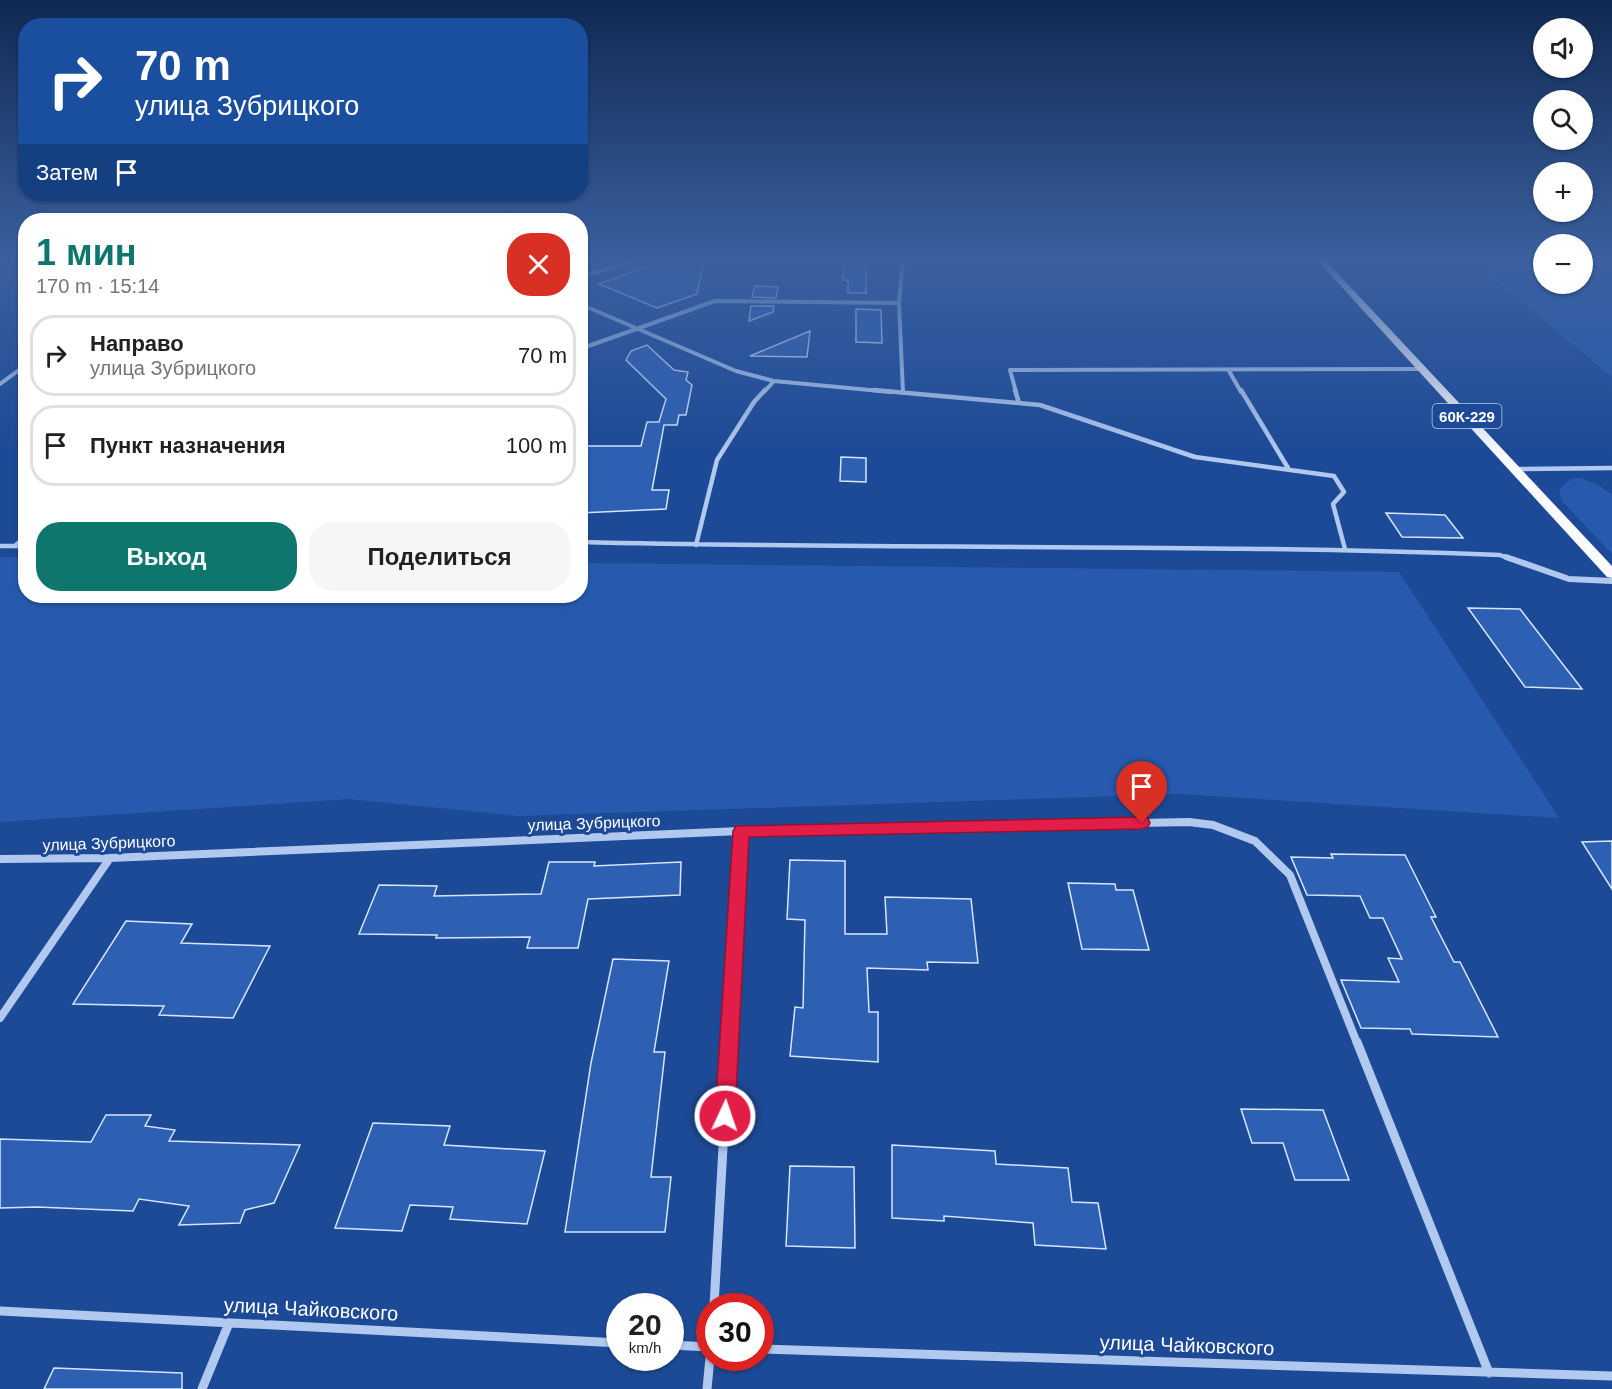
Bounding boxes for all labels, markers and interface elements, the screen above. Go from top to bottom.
map controls [1533,18,1593,294]
button: sound [1533,18,1593,78]
icon: right [36,42,114,120]
text: 70 m [135,42,231,89]
button: search [1533,90,1593,150]
text: улица Зубрицкого [135,91,359,121]
icon: arrive [110,156,143,189]
text: Затем [36,160,98,185]
button: + [1533,162,1593,222]
text: 1 мин [36,232,137,273]
button: close [507,233,570,296]
button: − [1533,234,1593,294]
text: 170 m · 15:14 [36,275,159,297]
text: Направо [90,331,184,356]
icon: right [39,339,72,372]
text: 70 m [518,343,567,368]
text: улица Зубрицкого [90,357,256,379]
road number: 60К-229 [1432,404,1502,428]
icon: arrive [39,429,72,462]
text: Пункт назначения [90,433,286,458]
text: 100 m [506,433,567,458]
button: Выход [36,522,297,591]
button: Поделиться [309,522,570,591]
pin [1116,761,1167,823]
icon: arrive [1125,770,1158,803]
street label: улица Зубрицкого [527,812,661,834]
street label: улица Зубрицкого [42,832,176,854]
position arrow [693,1084,757,1148]
street label: улица Чайковского [223,1293,399,1325]
speed limit sign: 30 [696,1293,774,1371]
text: 20 [628,1308,662,1341]
street label: улица Чайковского [1099,1331,1275,1359]
text: km/h [629,1339,661,1356]

